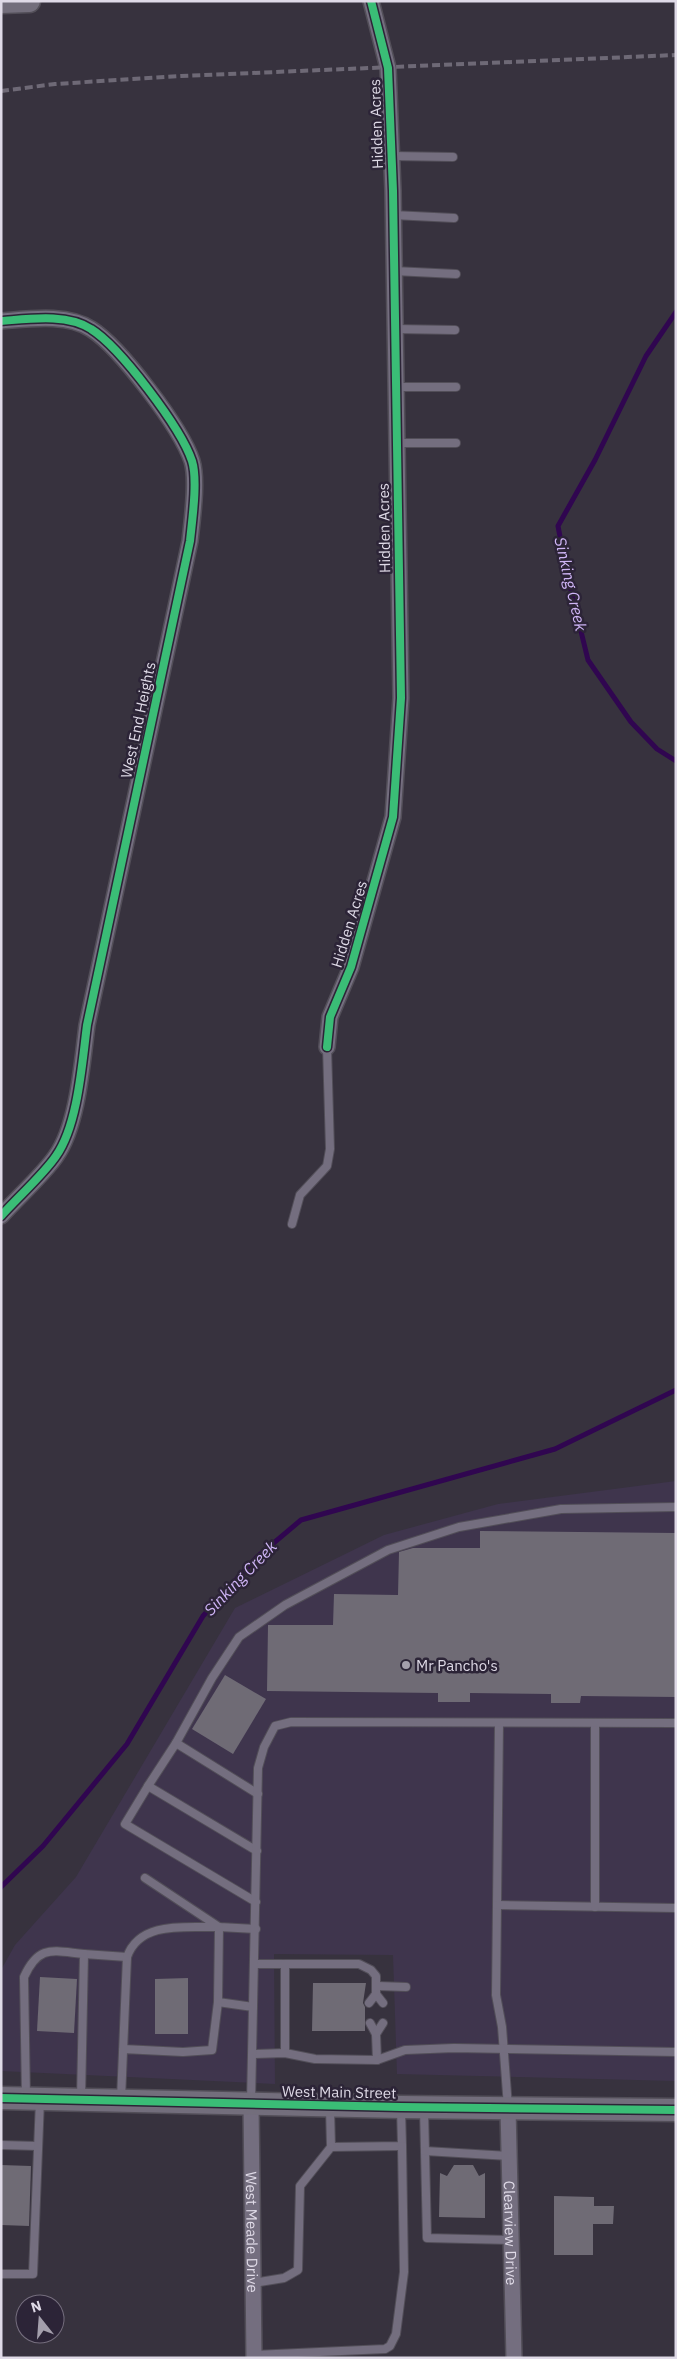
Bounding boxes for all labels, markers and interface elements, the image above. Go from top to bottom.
street label: Hidden Acres [365,79,387,169]
street label: Hidden Acres [374,483,394,573]
water label: Sinking Creek [550,535,592,634]
street label: West End Heights [116,660,160,780]
street label: Hidden Acres [327,878,371,970]
water label: Sinking Creek [199,1536,281,1619]
place label: Mr Pancho's [416,1656,498,1675]
marker: Mr Pancho's [400,1659,412,1671]
street label: West Main Street [282,2082,396,2102]
street label: West Meade Drive [242,2171,263,2293]
street label: Clearview Drive [500,2180,522,2285]
north arrow [15,2294,65,2344]
text: N [29,2296,44,2317]

